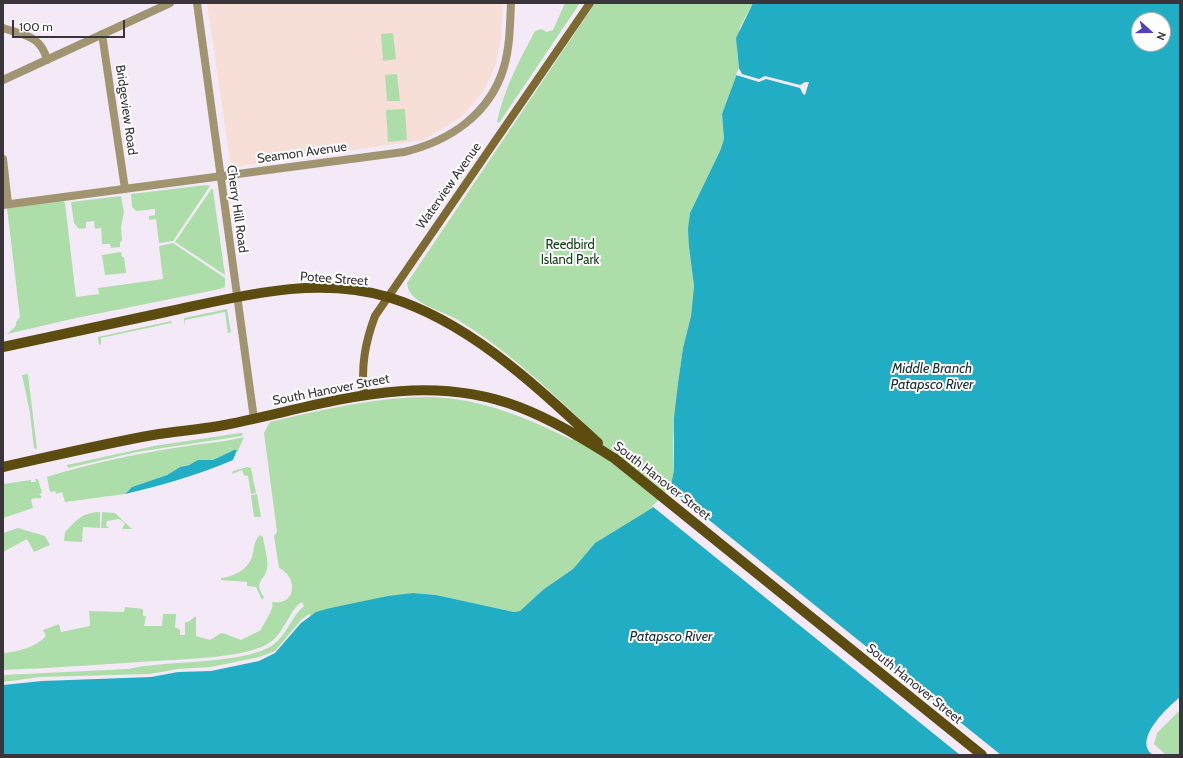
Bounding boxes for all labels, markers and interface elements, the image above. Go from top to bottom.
scale bar [14,12,127,38]
north arrow [1131,12,1171,52]
text: 100 m [19,19,53,34]
text: N [1153,30,1169,42]
street label: Bridgeview Road [112,64,140,156]
street label: Seamon Avenue [256,139,348,167]
street label: Waterview Avenue [413,140,485,232]
street label: Cherry Hill Road [223,164,251,254]
park label: Reedbird Island Park [541,237,599,268]
street label: Potee Street [299,269,369,289]
water label: Middle Branch Patapsco River [891,361,973,394]
street label: South Hanover Street [271,371,391,409]
street label: South Hanover Street [610,438,714,524]
water label: Patapsco River [630,629,712,645]
street label: South Hanover Street [863,641,965,727]

